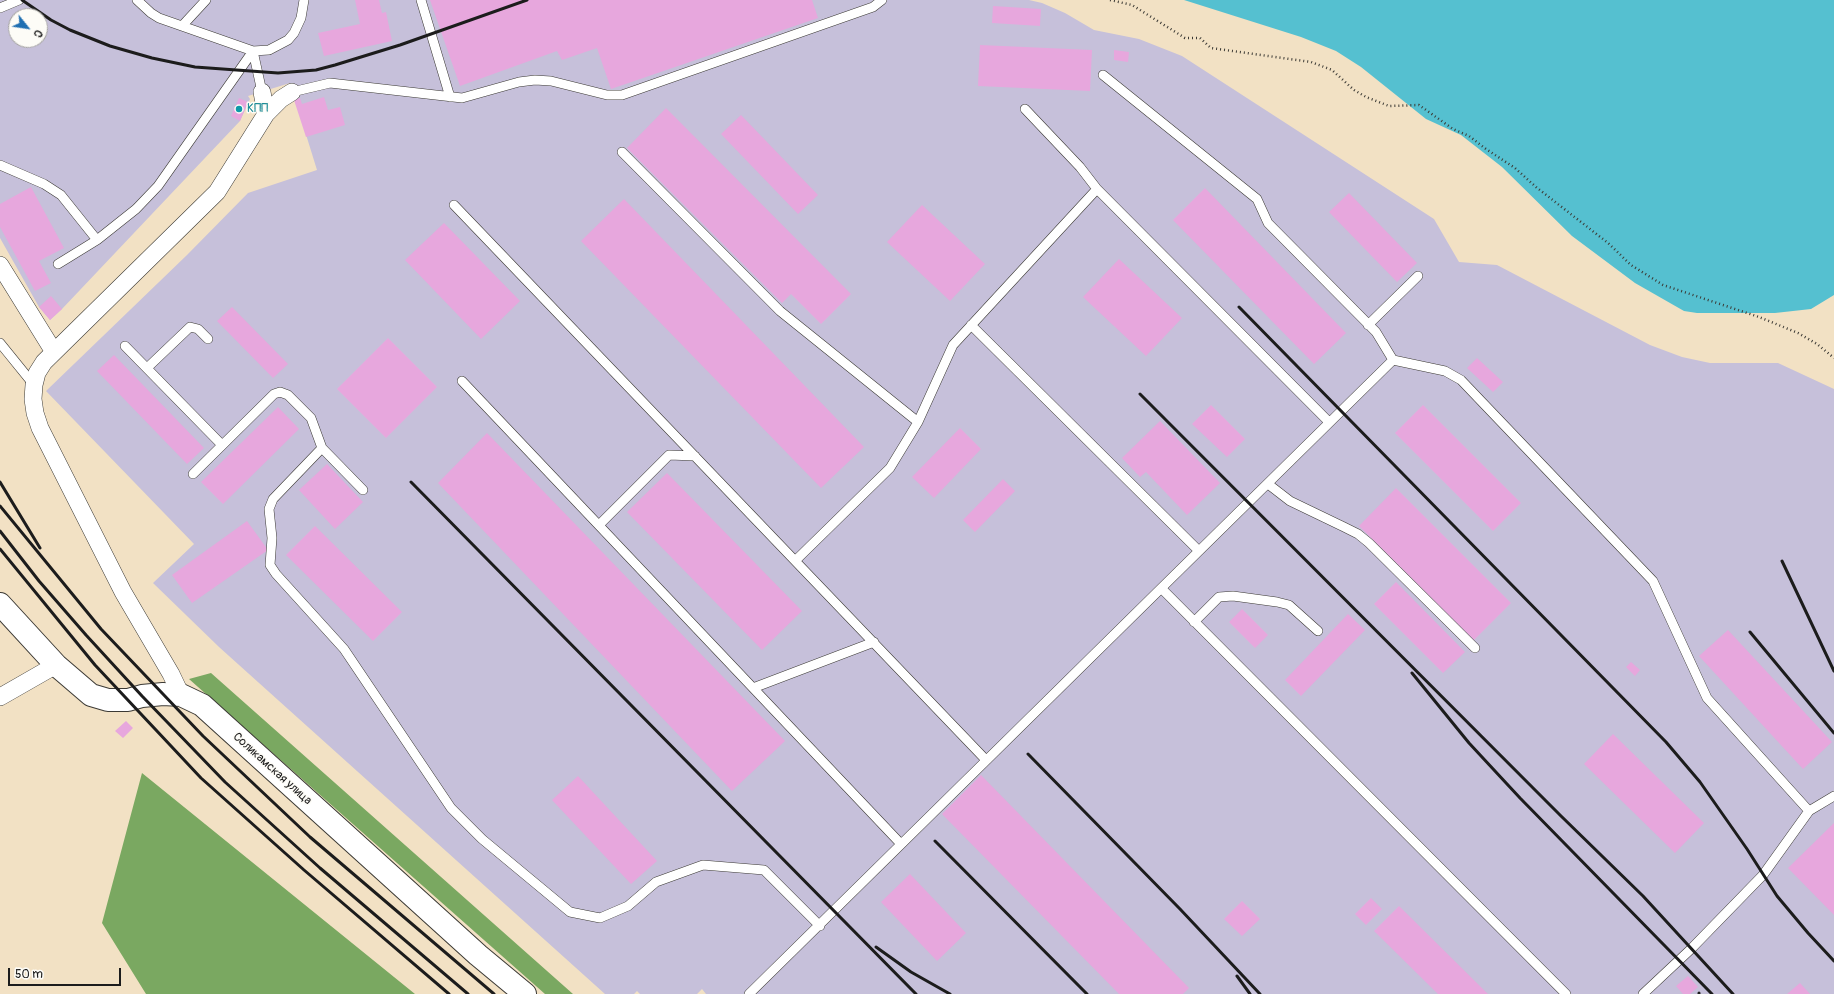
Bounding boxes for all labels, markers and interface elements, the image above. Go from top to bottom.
north arrow [8,8,48,48]
text: С [31,28,45,40]
place label: КПП [247,102,268,116]
marker: КПП [234,104,244,114]
street label: Соликамская улица [230,730,314,808]
scale bar [10,960,123,986]
text: 50 m [15,967,43,982]

